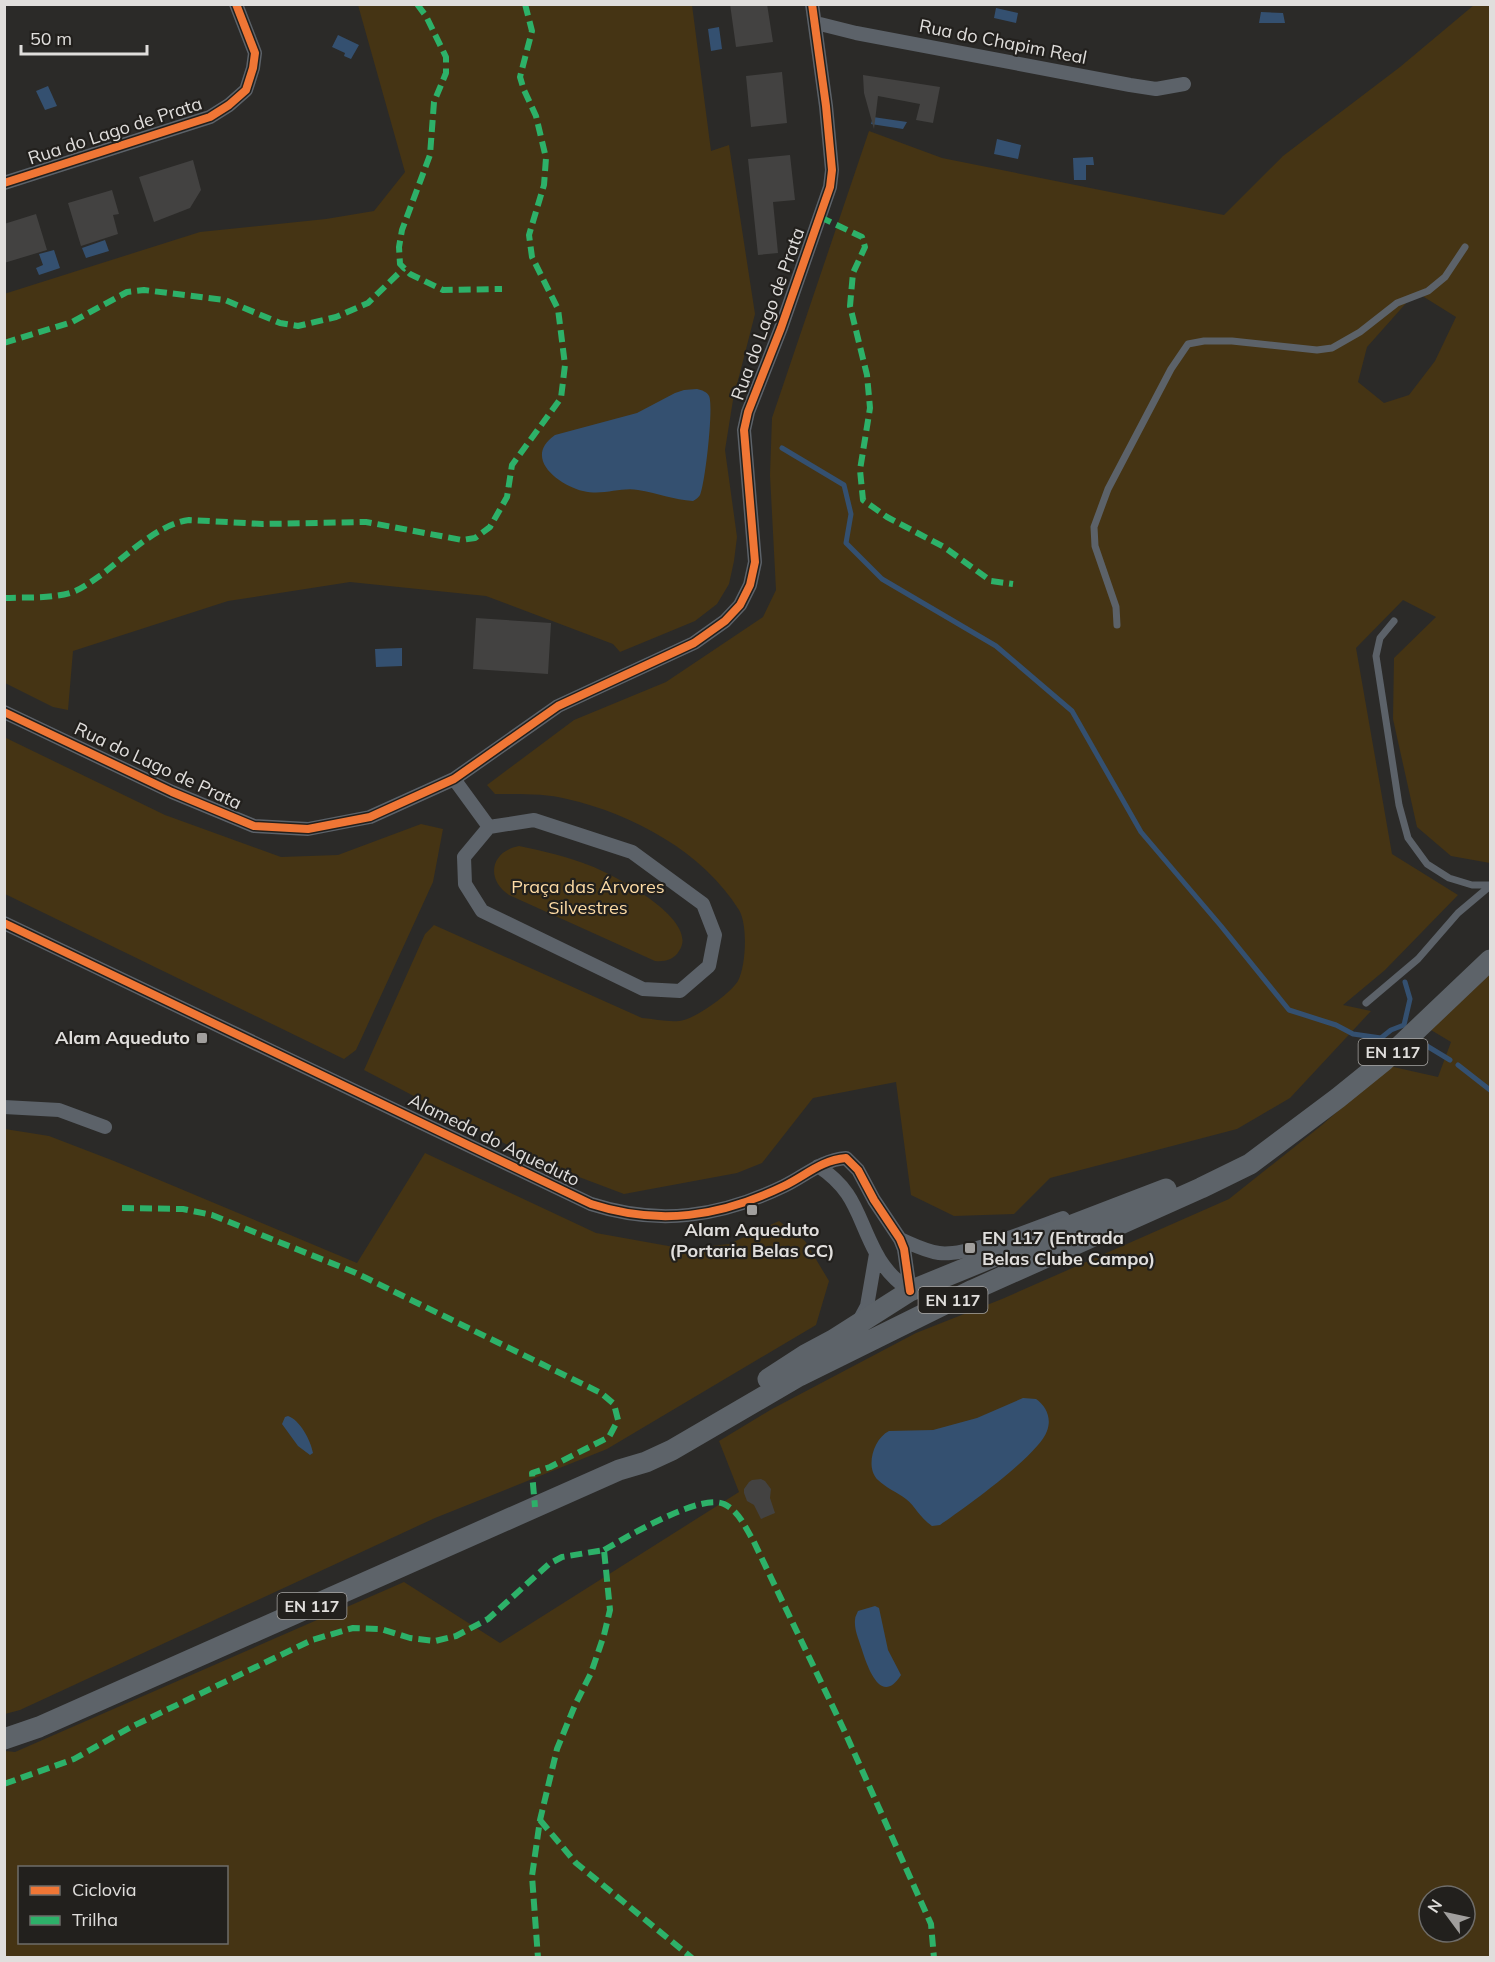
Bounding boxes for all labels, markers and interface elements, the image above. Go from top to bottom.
street label: Rua do Chapim Real [917,14,1089,69]
scale bar [21,18,147,56]
text: 50 m [30,27,72,50]
street label: Rua do Lago de Prata [25,92,205,170]
street label: Rua do Lago de Prata [726,225,809,403]
street label: Rua do Lago de Prata [71,717,245,814]
park label: Praça das Árvores Silvestres [511,875,665,919]
place label: Alam Aqueduto [55,1026,190,1049]
marker: Alam Aqueduto [195,1031,209,1045]
road number: EN 117 [1358,1039,1428,1065]
street label: Alameda do Aqueduto [405,1088,584,1191]
marker: Alam Aqueduto (Portaria Belas CC) [745,1203,759,1217]
place label: Alam Aqueduto (Portaria Belas CC) [670,1218,834,1262]
place label: EN 117 (Entrada Belas Clube Campo) [982,1226,1155,1270]
marker: EN 117 (Entrada Belas Clube Campo) [963,1241,977,1255]
road number: EN 117 [918,1287,988,1313]
road number: EN 117 [278,1593,346,1619]
legend [18,1866,228,1944]
text: Ciclovia [72,1878,137,1901]
north arrow [1417,1884,1477,1944]
text: N [1423,1895,1446,1916]
text: Trilha [72,1908,118,1931]

